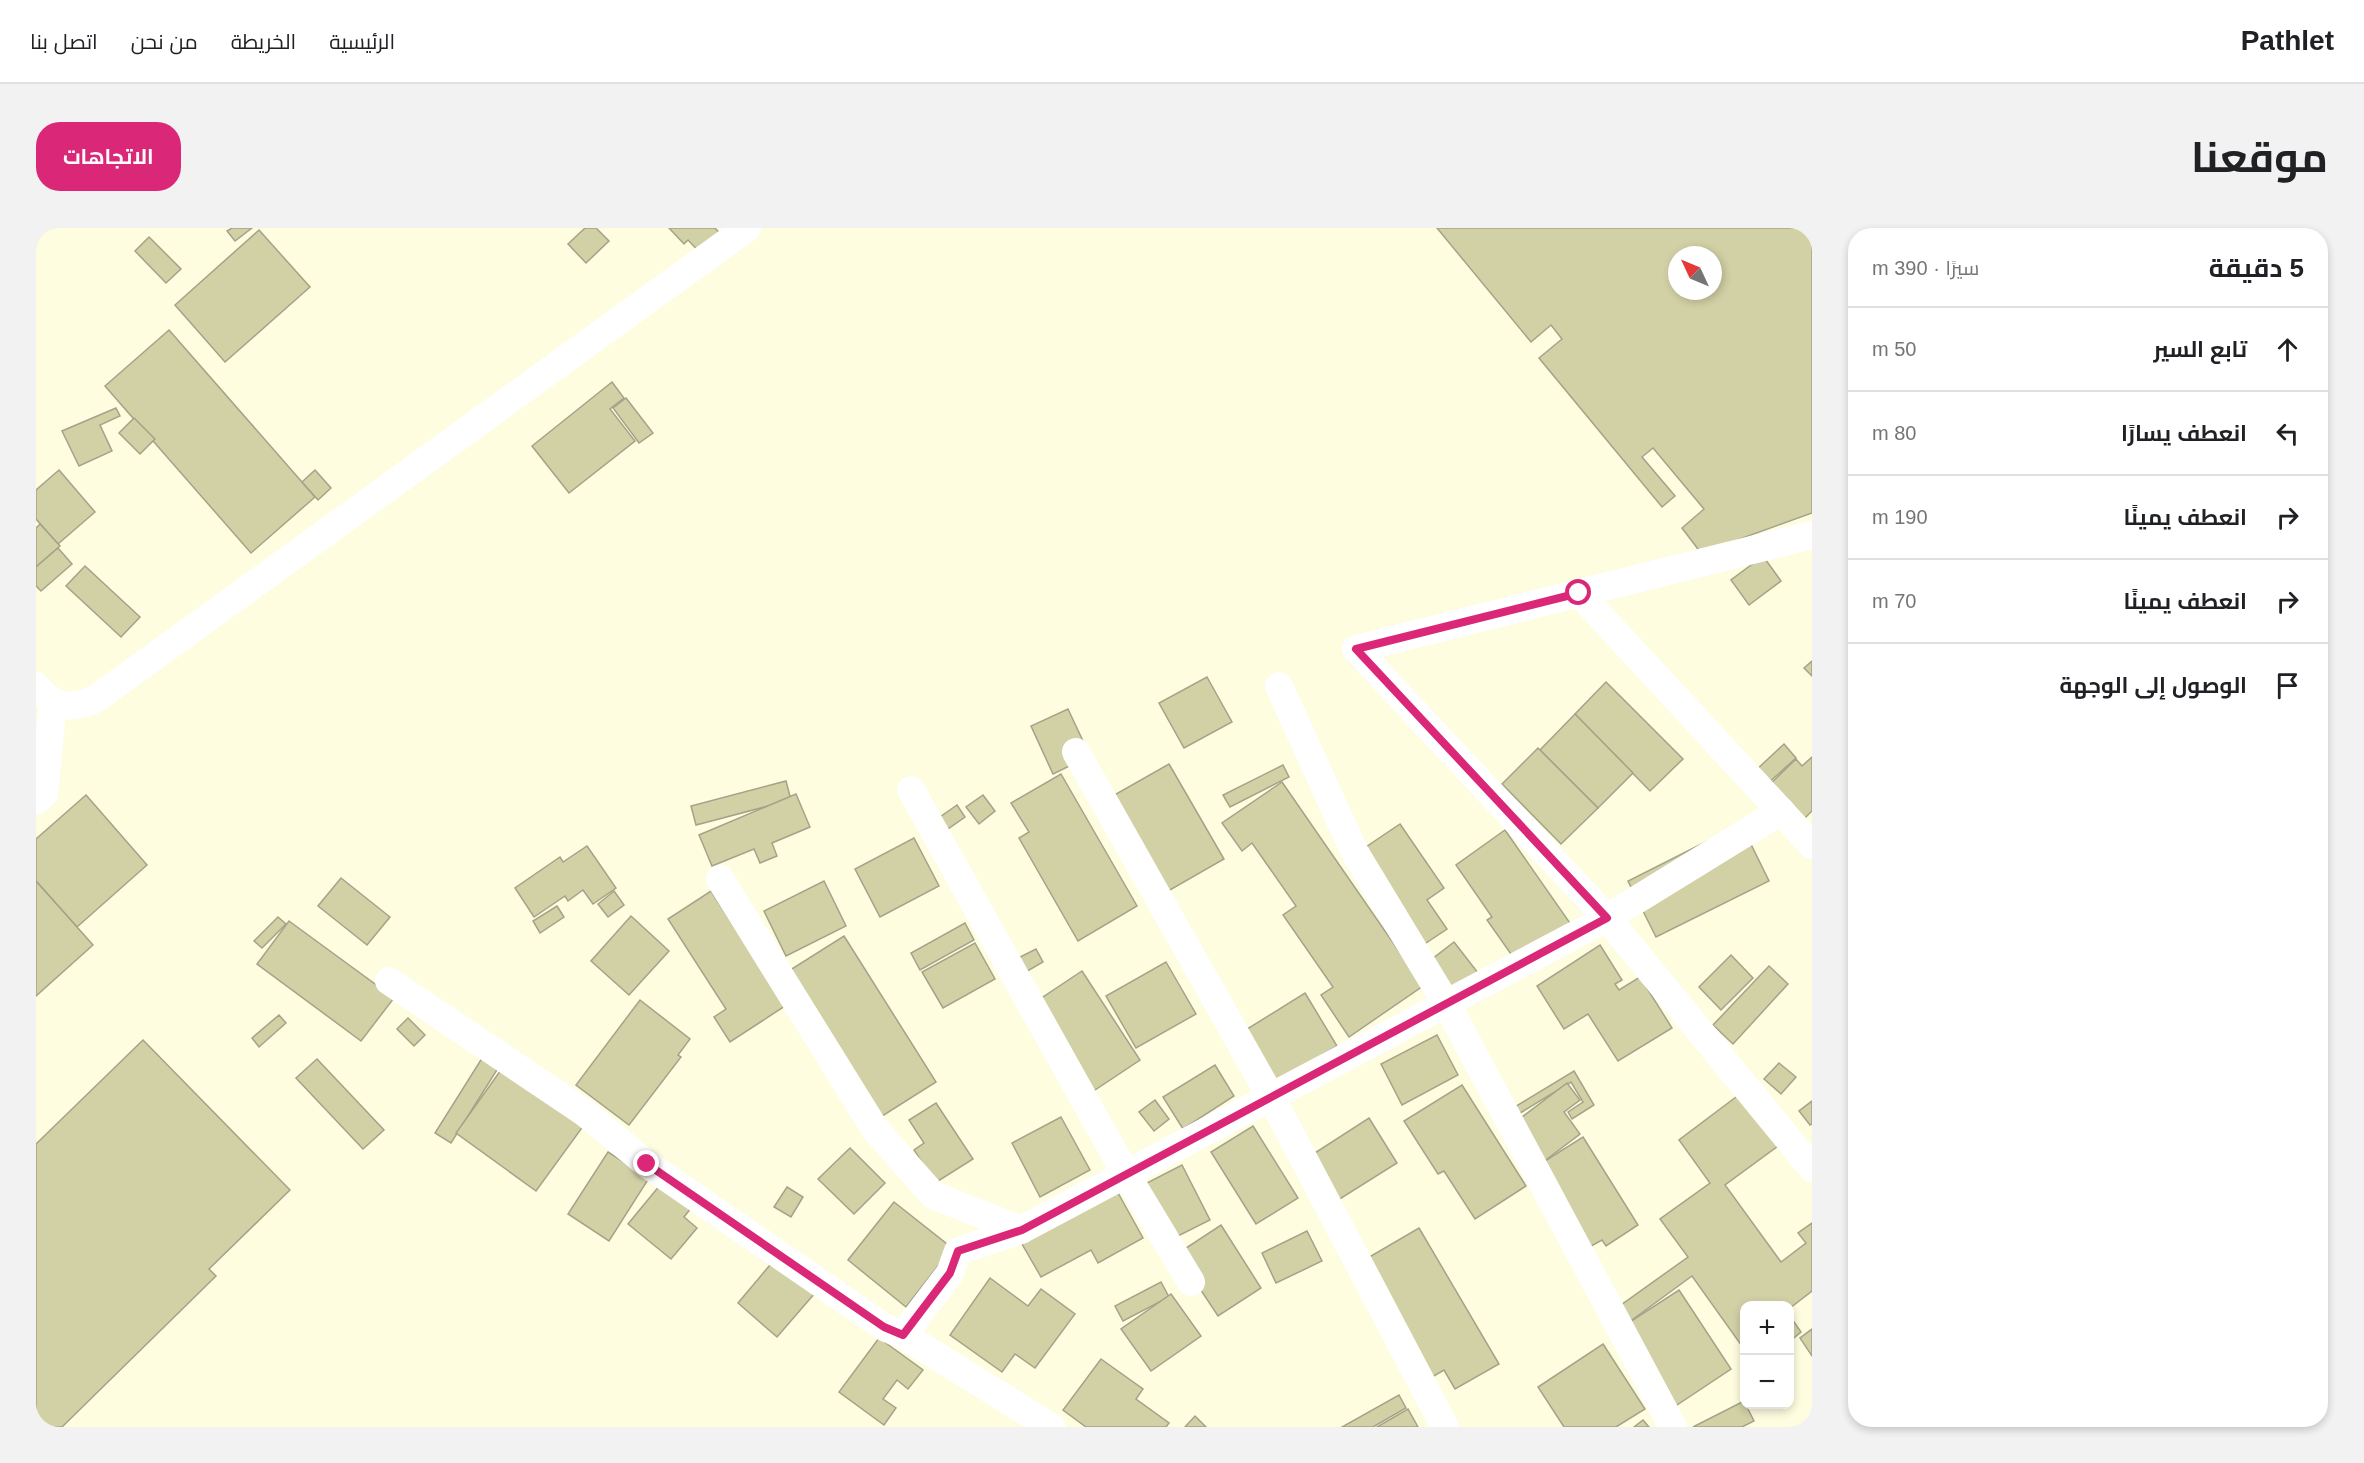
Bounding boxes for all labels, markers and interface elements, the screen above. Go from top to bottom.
text: Pathlet [2241,25,2334,56]
text: اتصل بنا [30,30,98,53]
text: من نحن [131,30,198,53]
text: الخريطة [231,30,296,53]
text: الرئيسية [329,30,395,53]
button: الاتجاهات [36,122,181,191]
text: موقعنا [2191,134,2328,181]
north arrow [1668,246,1722,300]
text: 5 دقيقة [2209,253,2304,283]
text: سيرًا · 390 m [1872,257,1979,279]
icon: ahead [2271,333,2304,366]
text: تابع السير [2153,337,2247,362]
text: 50 m [1872,338,1916,360]
icon: left [2271,417,2304,450]
text: انعطف يسارًا [2121,421,2247,446]
text: 80 m [1872,422,1916,444]
icon: right [2271,501,2304,534]
text: انعطف يمينًا [2124,505,2247,530]
text: 190 m [1872,506,1928,528]
route start [1565,579,1591,605]
icon: right [2271,585,2304,618]
text: انعطف يمينًا [2124,589,2247,614]
text: 70 m [1872,590,1916,612]
icon: arrive [2271,669,2304,702]
text: الوصول إلى الوجهة [2060,673,2247,698]
route end [633,1150,659,1176]
map controls [1740,1301,1794,1409]
button: + [1740,1301,1794,1355]
button: − [1740,1355,1794,1409]

